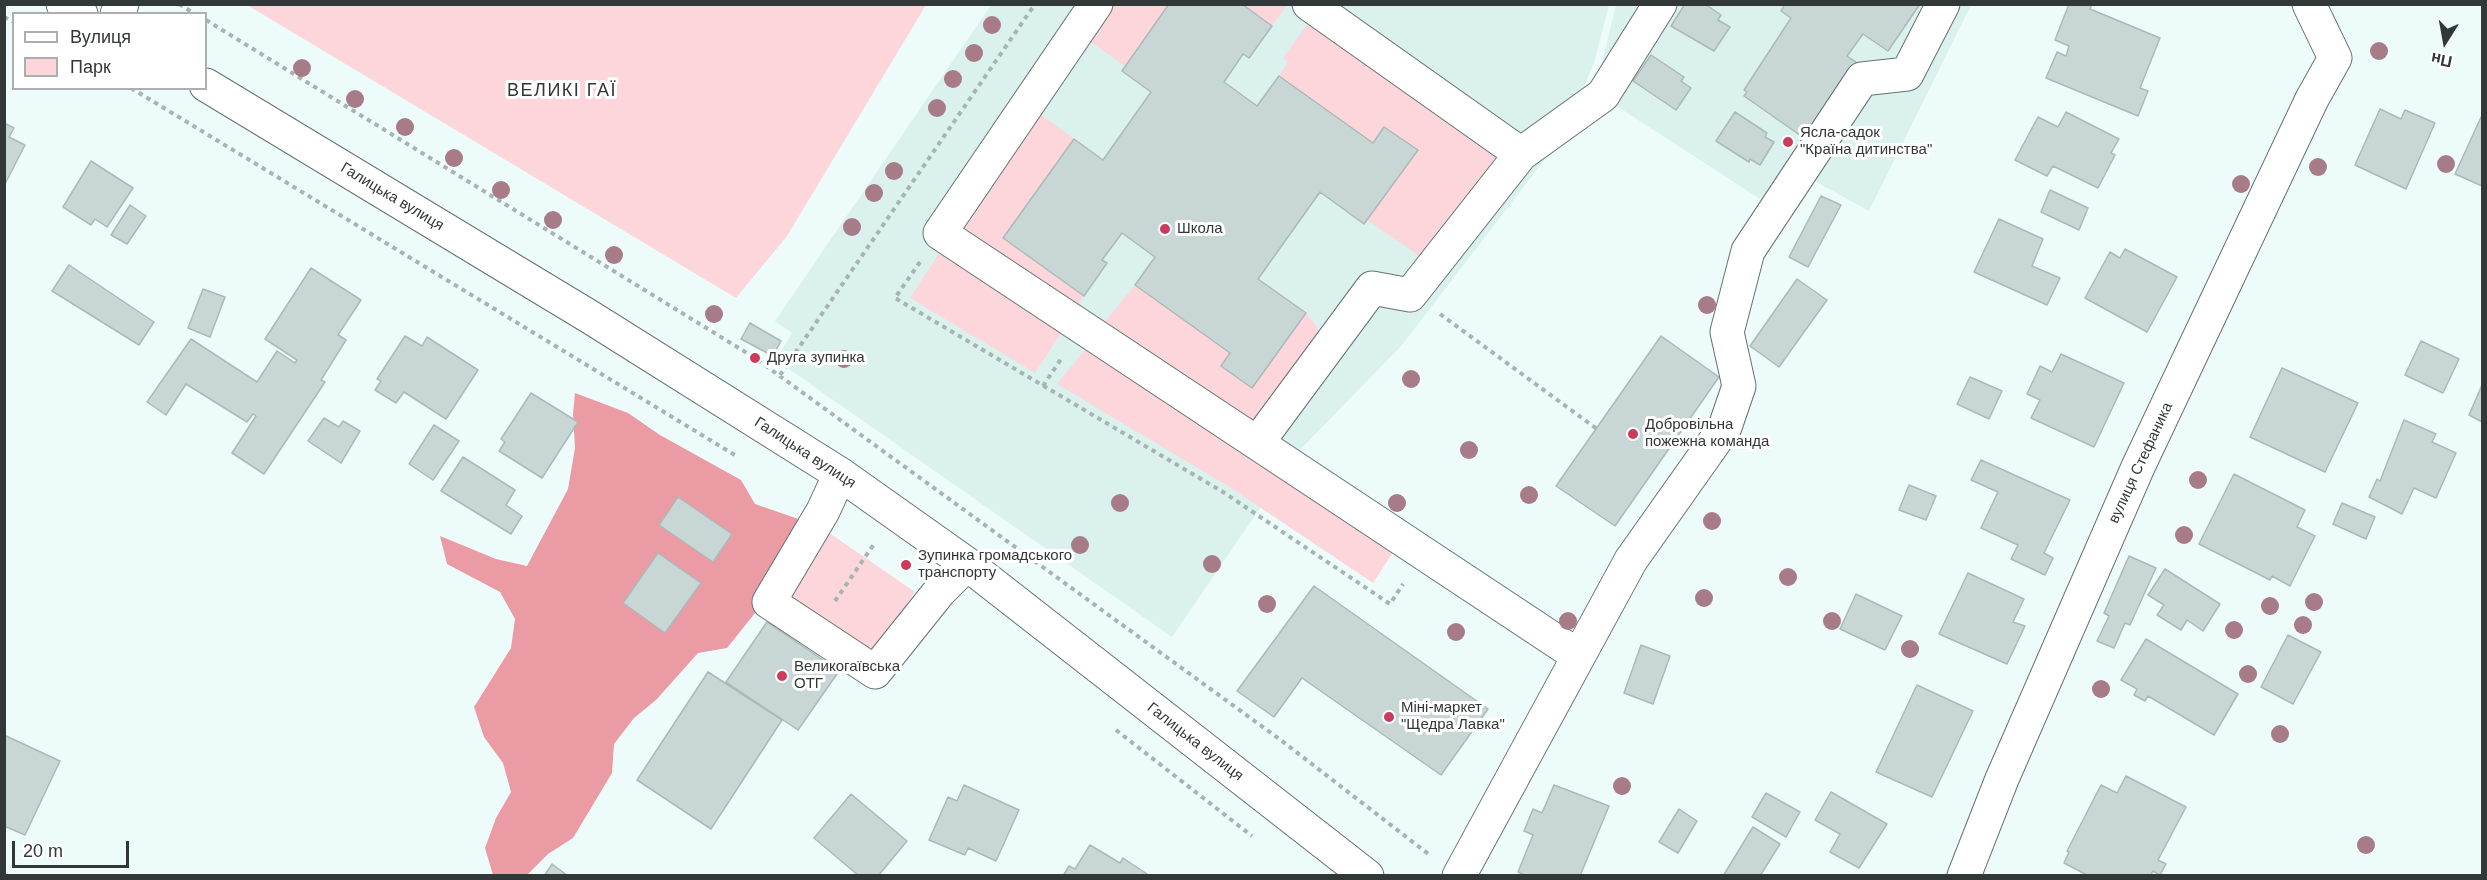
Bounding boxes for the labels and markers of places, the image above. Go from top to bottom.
place label: Ясла-садок "Країна дитинства" [1800,124,1932,159]
marker: Ясла-садок "Країна дитинства" [1781,135,1795,149]
place label: Школа [1177,220,1223,238]
marker: Школа [1158,222,1172,236]
place label: Друга зупинка [767,349,865,367]
marker: Друга зупинка [748,351,762,365]
place label: Добровільна пожежна команда [1645,416,1769,451]
marker: Добровільна пожежна команда [1626,427,1640,441]
place label: Зупинка громадського транспорту [918,547,1072,582]
marker: Зупинка громадського транспорту [899,558,913,572]
place label: Великогаївська ОТГ [794,658,900,693]
marker: Великогаївська ОТГ [775,669,789,683]
place label: Міні-маркет "Щедра Лавка" [1401,699,1505,734]
marker: Міні-маркет "Щедра Лавка" [1382,710,1396,724]

